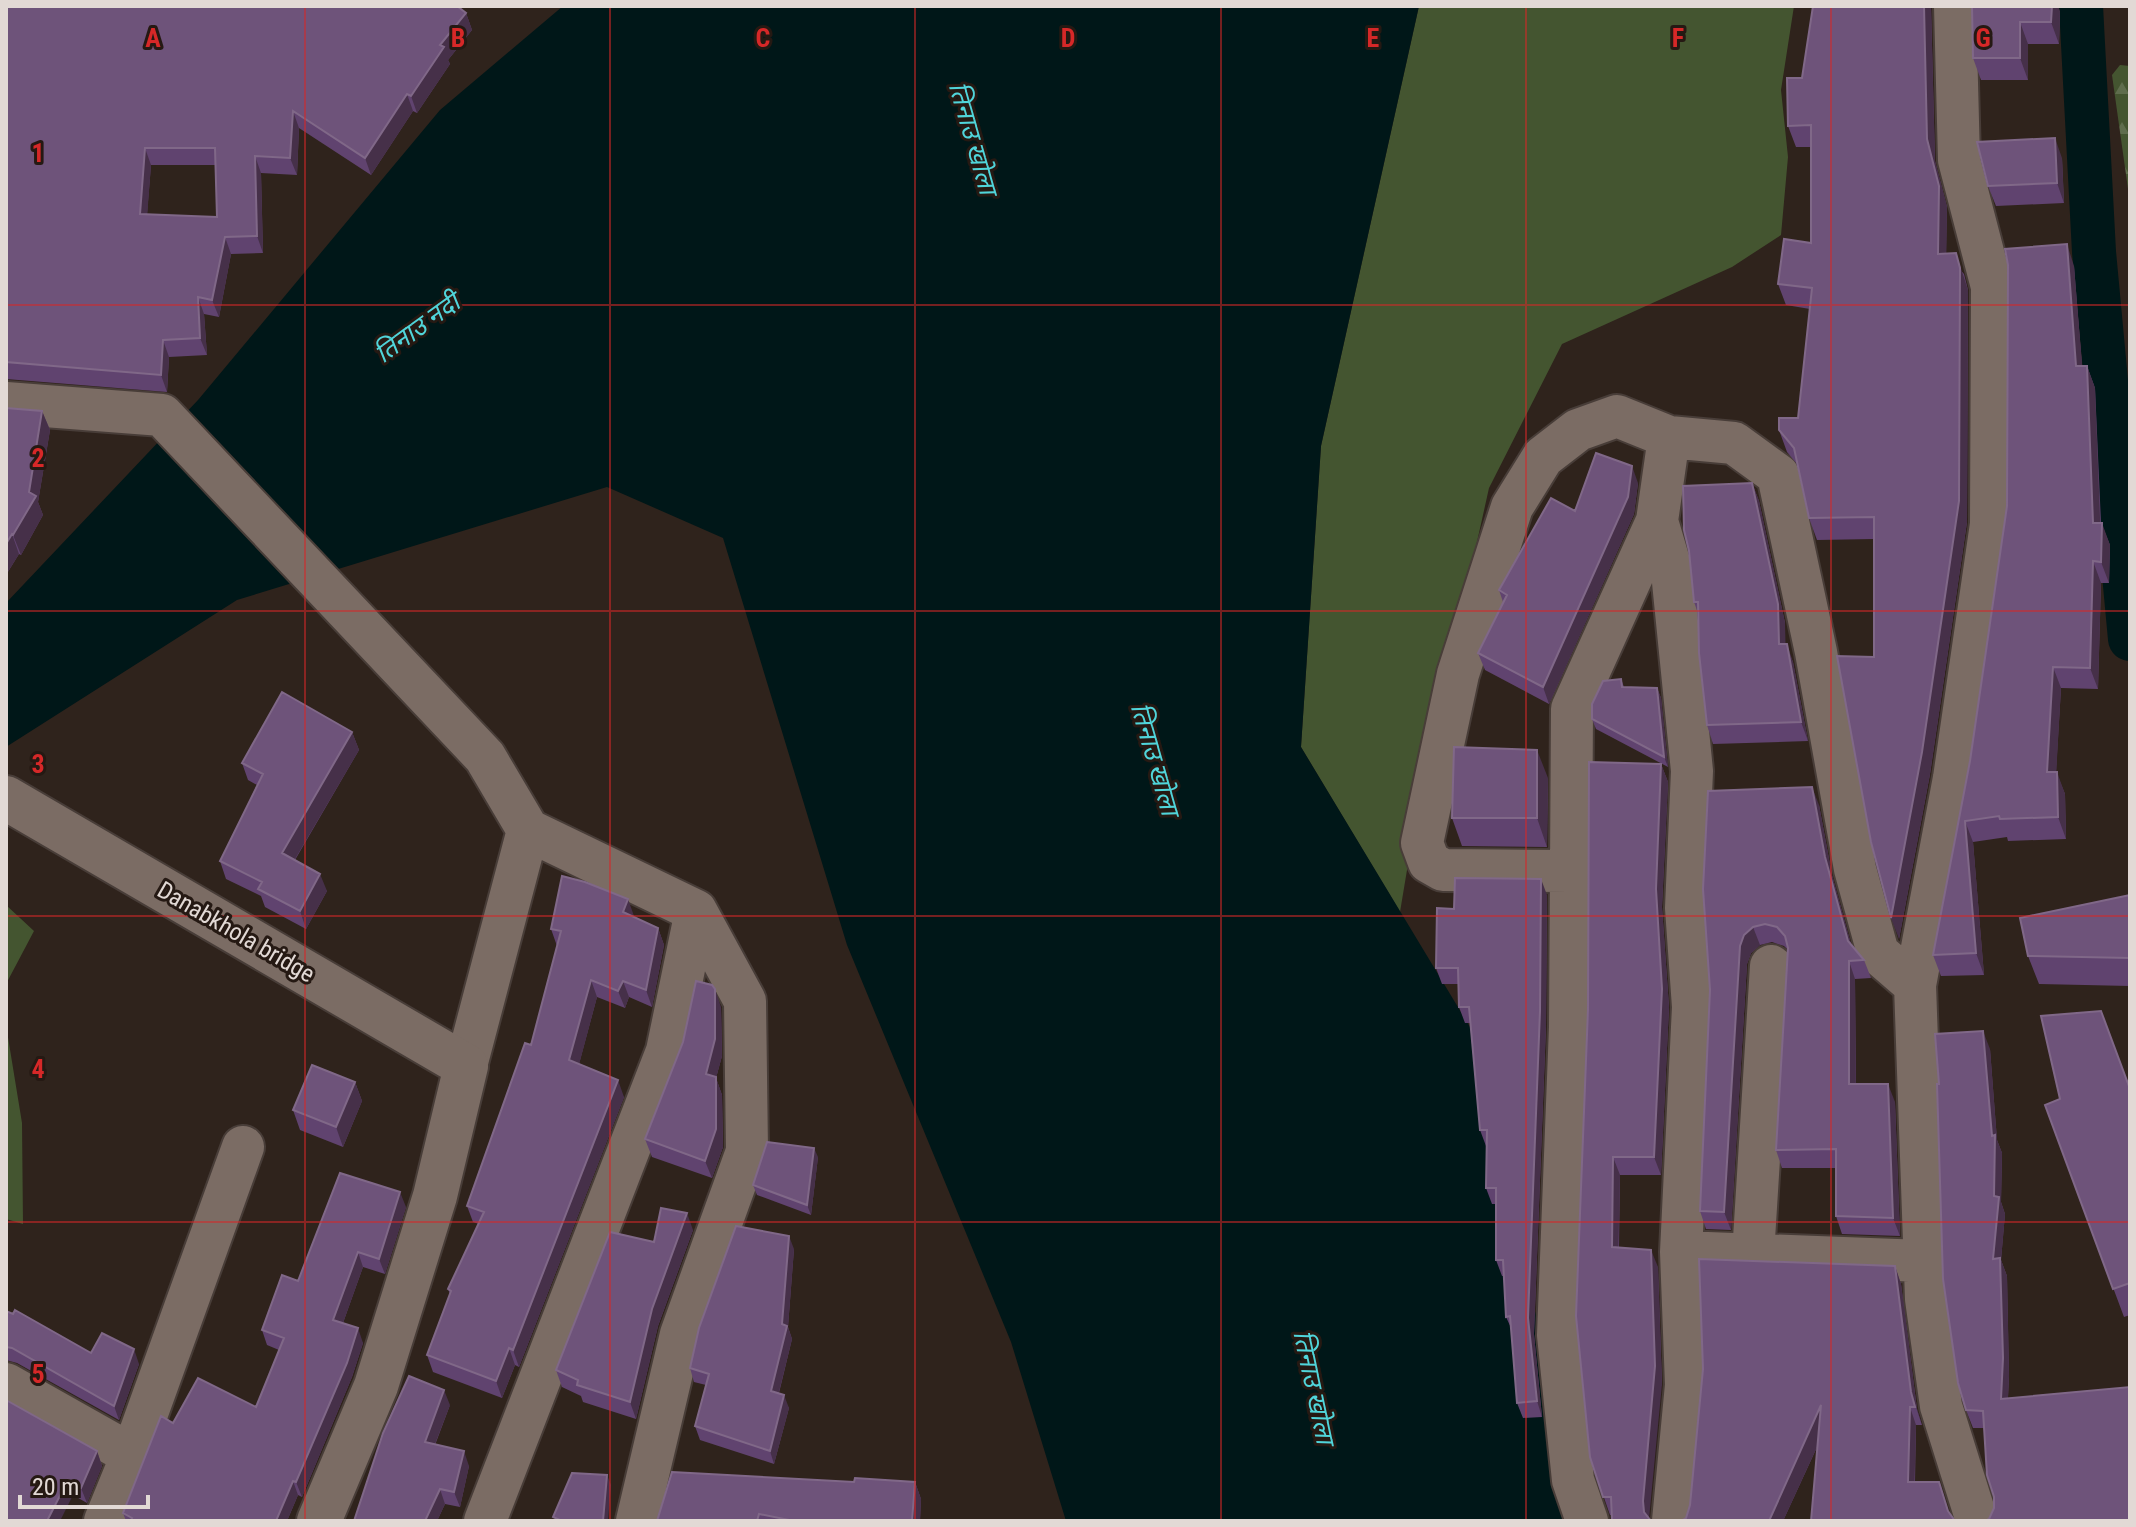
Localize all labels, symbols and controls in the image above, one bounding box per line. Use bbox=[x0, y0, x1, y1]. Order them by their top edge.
text: A bbox=[145, 23, 161, 53]
text: B bbox=[451, 23, 465, 53]
text: C bbox=[756, 23, 771, 53]
text: D bbox=[1061, 23, 1075, 53]
text: E bbox=[1367, 23, 1380, 53]
text: F bbox=[1672, 23, 1684, 53]
text: G bbox=[1975, 23, 1991, 53]
water label: तिनाउ खोला bbox=[943, 78, 1005, 203]
text: 1 bbox=[31, 138, 45, 168]
water label: तिनाउ नदी bbox=[369, 284, 470, 369]
text: 2 bbox=[31, 443, 45, 473]
water label: तिनाउ खोला bbox=[1125, 699, 1187, 824]
text: 3 bbox=[31, 749, 45, 779]
street label: Danabkhola bridge bbox=[152, 876, 320, 988]
text: 4 bbox=[31, 1054, 45, 1084]
water label: तिनाउ खोला bbox=[1287, 1328, 1342, 1452]
text: 5 bbox=[31, 1359, 45, 1389]
scale bar bbox=[20, 1459, 148, 1509]
text: 20 m bbox=[32, 1473, 79, 1501]

